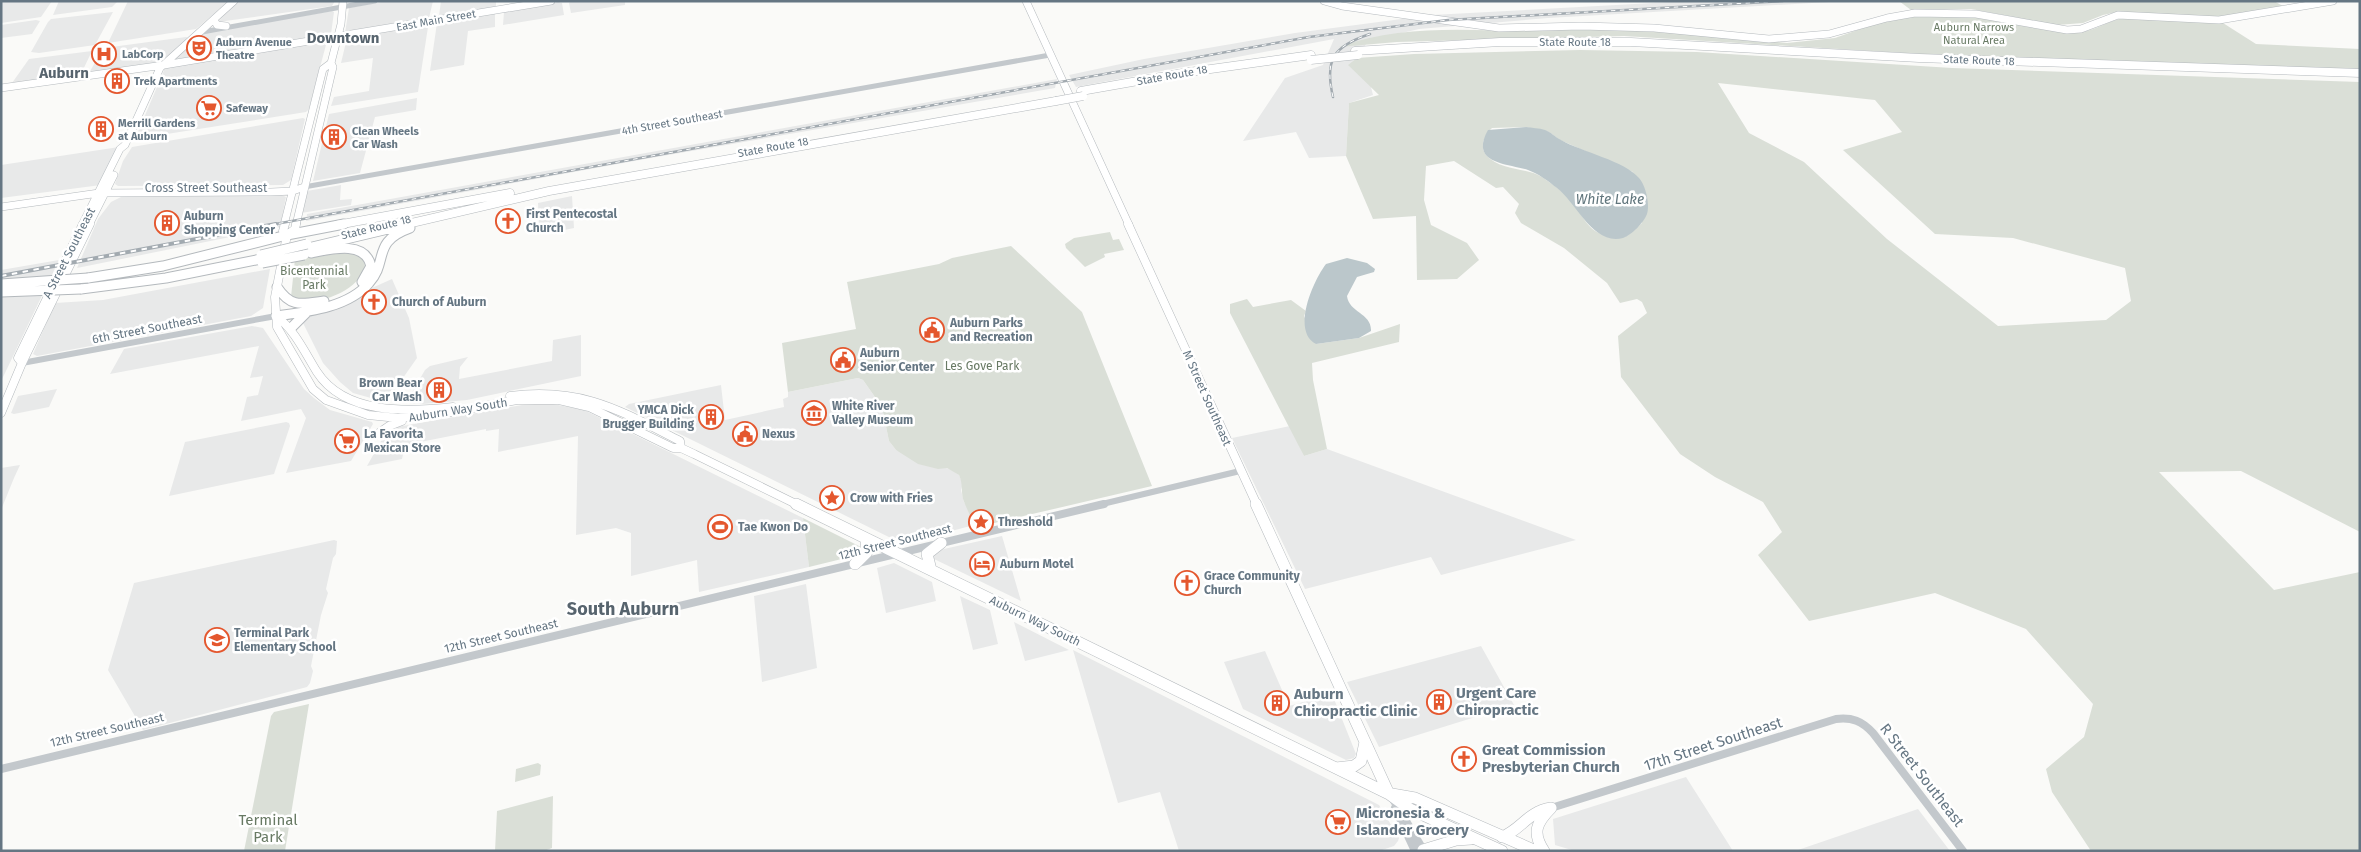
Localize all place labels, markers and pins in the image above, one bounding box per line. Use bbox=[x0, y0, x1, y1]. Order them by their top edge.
theatre icon: Auburn Avenue Theatre bbox=[186, 35, 212, 61]
place label: Auburn Avenue Theatre bbox=[215, 36, 292, 62]
hospital icon: LabCorp bbox=[91, 41, 117, 67]
place label: LabCorp bbox=[122, 48, 164, 61]
building icon: Trek Apartments bbox=[104, 68, 130, 94]
place label: Trek Apartments bbox=[134, 75, 218, 88]
supermarket icon: Safeway bbox=[196, 95, 222, 121]
place label: Safeway bbox=[226, 102, 268, 115]
building icon: Merrill Gardens at Auburn bbox=[88, 116, 114, 142]
place label: Merrill Gardens at Auburn bbox=[118, 117, 196, 143]
building icon: Clean Wheels Car Wash bbox=[321, 124, 347, 150]
place label: Clean Wheels Car Wash bbox=[352, 125, 419, 151]
place label: First Pentecostal Church bbox=[526, 207, 618, 235]
church icon: First Pentecostal Church bbox=[495, 208, 521, 234]
place label: Auburn Shopping Center bbox=[183, 209, 275, 237]
building icon: Auburn Shopping Center bbox=[154, 210, 180, 236]
church icon: Church of Auburn bbox=[361, 289, 387, 315]
place label: Church of Auburn bbox=[392, 295, 486, 309]
place label: Auburn Parks and Recreation bbox=[949, 316, 1033, 344]
public building icon: Auburn Parks and Recreation bbox=[919, 317, 945, 343]
place label: Auburn Senior Center bbox=[859, 346, 935, 374]
public building icon: Auburn Senior Center bbox=[830, 347, 856, 373]
place label: Brown Bear Car Wash bbox=[359, 376, 422, 404]
building icon: Brown Bear Car Wash bbox=[426, 377, 452, 403]
place label: White River Valley Museum bbox=[831, 399, 913, 427]
museum icon: White River Valley Museum bbox=[801, 400, 827, 426]
place label: YMCA Dick Brugger Building bbox=[602, 403, 694, 431]
building icon: YMCA Dick Brugger Building bbox=[698, 404, 724, 430]
public building icon: Nexus bbox=[732, 421, 758, 447]
place label: La Favorita Mexican Store bbox=[364, 427, 441, 455]
place label: Nexus bbox=[762, 427, 795, 441]
supermarket icon: La Favorita Mexican Store bbox=[334, 428, 360, 454]
place icon: Crow with Fries bbox=[819, 485, 845, 511]
place label: Crow with Fries bbox=[850, 491, 933, 505]
place icon: Threshold bbox=[968, 509, 994, 535]
sports icon: Tae Kwon Do bbox=[707, 514, 733, 540]
place label: Threshold bbox=[998, 515, 1053, 529]
place label: Tae Kwon Do bbox=[738, 520, 808, 534]
hotel icon: Auburn Motel bbox=[969, 551, 995, 577]
place label: Auburn Motel bbox=[999, 557, 1074, 571]
place label: Grace Community Church bbox=[1204, 569, 1300, 597]
church icon: Grace Community Church bbox=[1174, 570, 1200, 596]
place label: Terminal Park Elementary School bbox=[234, 626, 337, 654]
school or university icon: Terminal Park Elementary School bbox=[204, 627, 230, 653]
place label: Urgent Care Chiropractic bbox=[1456, 684, 1540, 719]
place label: Auburn Chiropractic Clinic bbox=[1293, 685, 1418, 720]
building icon: Urgent Care Chiropractic bbox=[1426, 689, 1452, 715]
building icon: Auburn Chiropractic Clinic bbox=[1264, 690, 1290, 716]
place label: Great Commission Presbyterian Church bbox=[1482, 741, 1620, 776]
church icon: Great Commission Presbyterian Church bbox=[1451, 746, 1477, 772]
place label: Micronesia & Islander Grocery bbox=[1356, 804, 1469, 839]
supermarket icon: Micronesia & Islander Grocery bbox=[1325, 809, 1351, 835]

